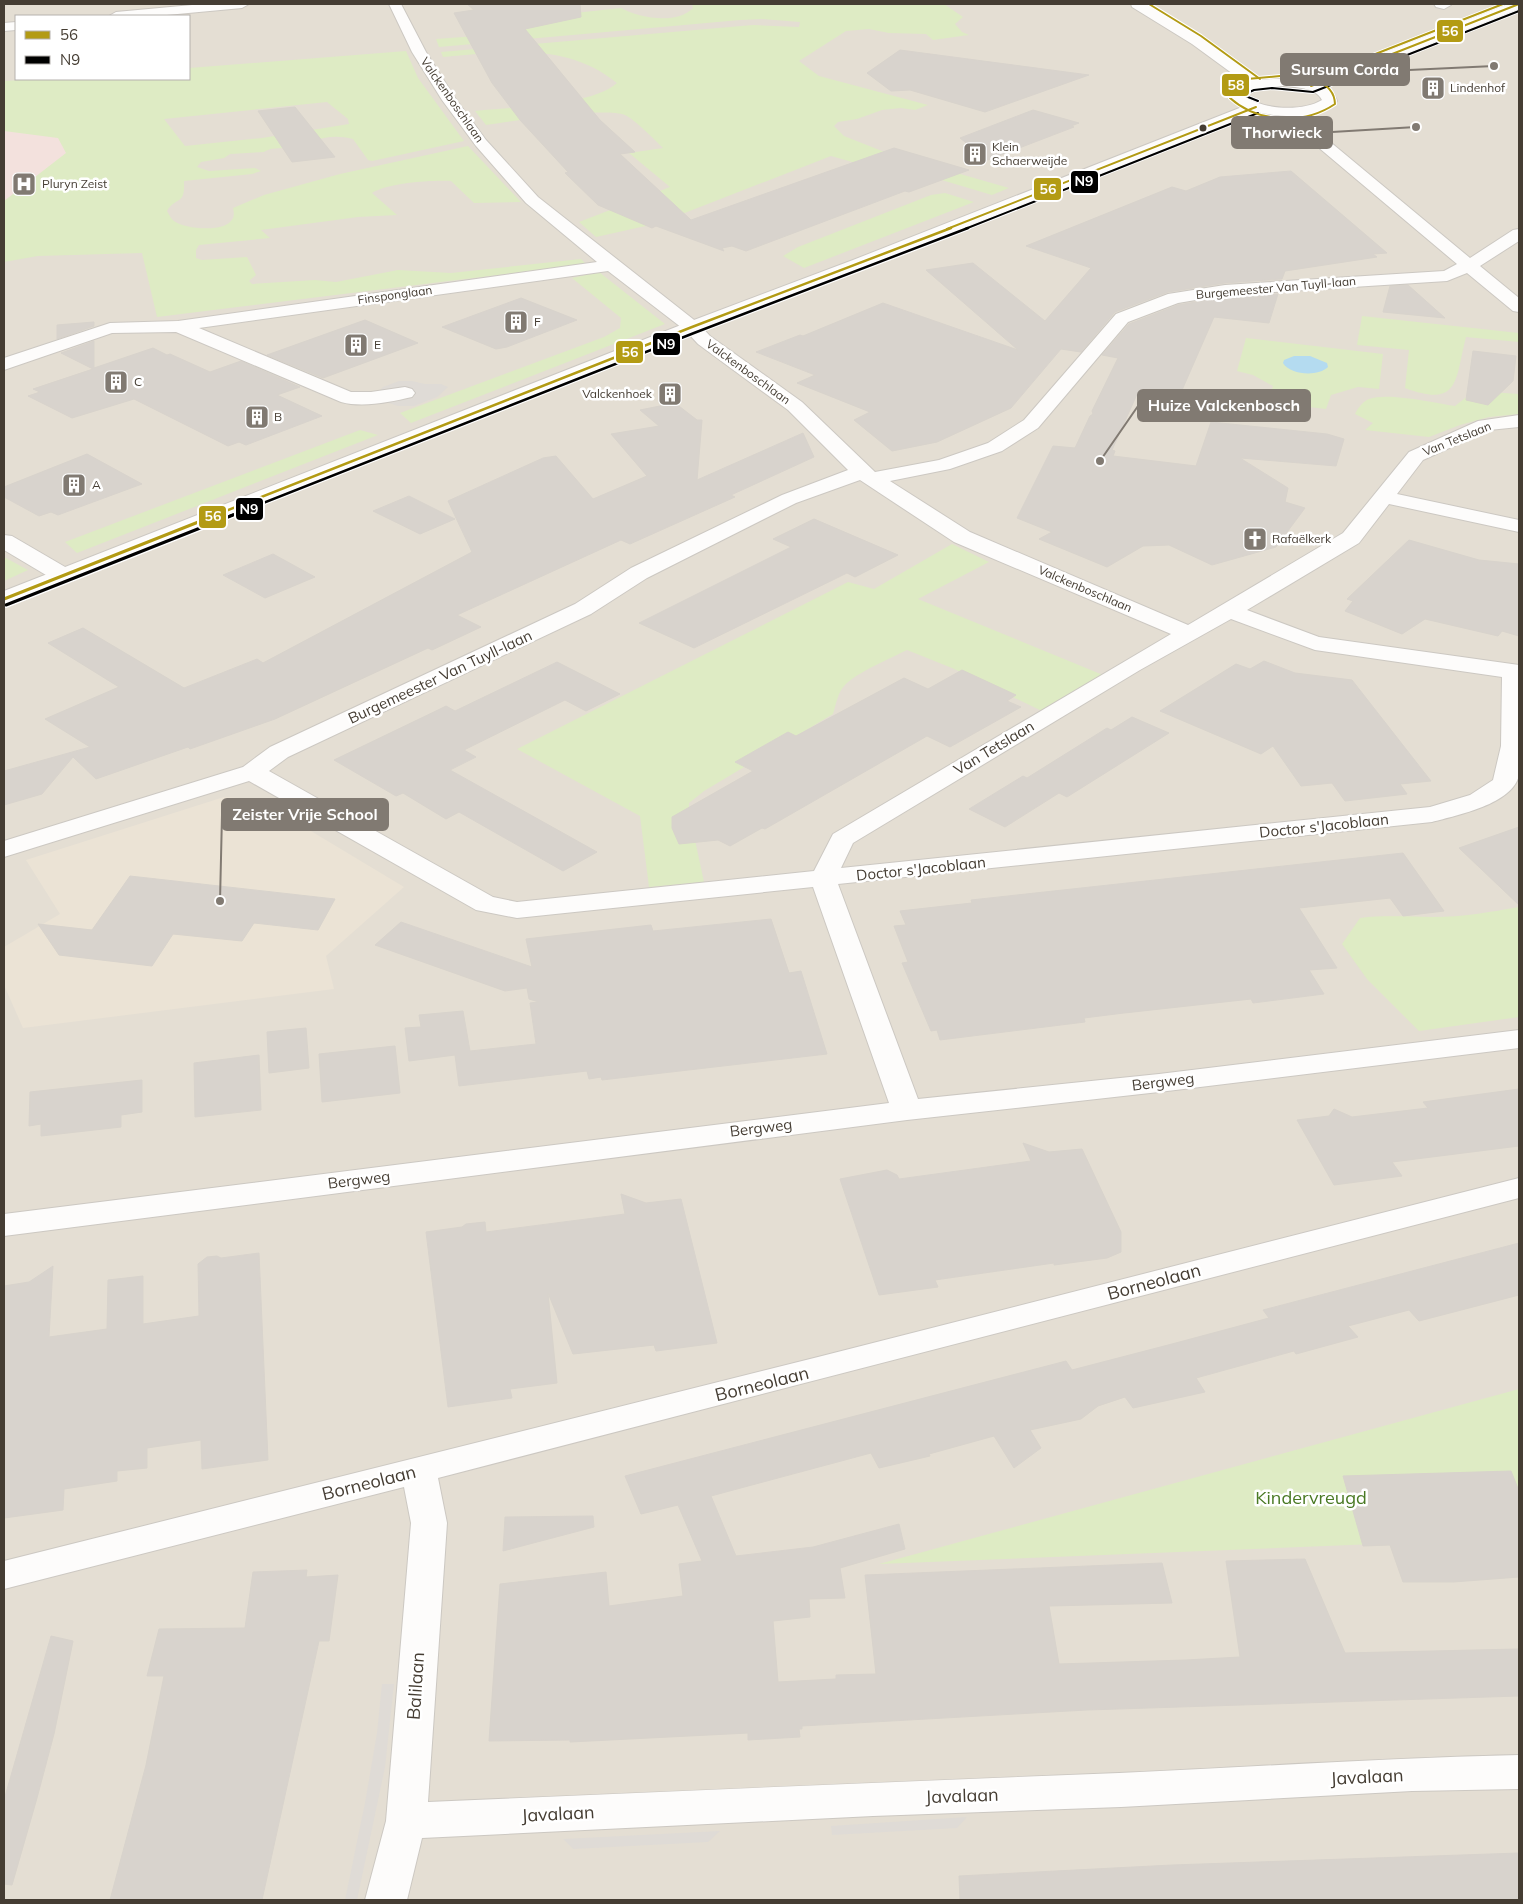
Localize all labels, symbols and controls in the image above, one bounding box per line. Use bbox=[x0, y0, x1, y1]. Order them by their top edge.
legend bbox=[15, 15, 190, 80]
line badge: 56 bbox=[1436, 19, 1464, 43]
text: 56 bbox=[1442, 22, 1458, 40]
text: 56 bbox=[60, 25, 78, 44]
text: N9 bbox=[60, 50, 80, 69]
street label: Valckenboschlaan bbox=[417, 54, 487, 145]
callout: Sursum Corda bbox=[1281, 54, 1409, 85]
text: Sursum Corda bbox=[1291, 59, 1399, 79]
line badge: 58 bbox=[1221, 73, 1250, 97]
building icon: Lindenhof bbox=[1420, 75, 1446, 101]
text: 58 bbox=[1228, 76, 1244, 94]
place label: Lindenhof bbox=[1450, 80, 1506, 95]
callout: Thorwieck bbox=[1232, 117, 1332, 148]
text: Thorwieck bbox=[1242, 122, 1323, 142]
unlabelled marker bbox=[1198, 123, 1208, 133]
place label: Klein Schaerweijde bbox=[992, 139, 1067, 168]
building icon: Klein Schaerweijde bbox=[962, 141, 988, 167]
line badge: N9 bbox=[1070, 170, 1099, 194]
hospital icon: Pluryn Zeist bbox=[11, 171, 37, 197]
text: N9 bbox=[1075, 172, 1093, 190]
place label: Pluryn Zeist bbox=[42, 176, 107, 191]
line badge: 56 bbox=[1033, 177, 1062, 201]
text: 56 bbox=[1040, 180, 1056, 198]
street label: Burgemeester Van Tuyll-laan bbox=[1195, 273, 1357, 302]
street label: Finsponglaan bbox=[357, 282, 433, 307]
building icon: F bbox=[503, 309, 529, 335]
place label: F bbox=[534, 314, 541, 329]
building icon: E bbox=[343, 332, 369, 358]
line badge: N9 bbox=[652, 332, 681, 356]
text: N9 bbox=[657, 335, 675, 353]
street label: Valckenboschlaan bbox=[703, 336, 793, 407]
place label: E bbox=[374, 337, 381, 352]
line badge: 56 bbox=[615, 340, 644, 364]
text: 56 bbox=[622, 343, 638, 361]
building icon: C bbox=[103, 369, 129, 395]
place label: C bbox=[134, 374, 142, 389]
building icon: Valckenhoek bbox=[657, 381, 683, 407]
place label: Valckenhoek bbox=[582, 386, 653, 401]
callout: Huize Valckenbosch bbox=[1138, 390, 1310, 421]
text: Huize Valckenbosch bbox=[1148, 395, 1300, 415]
building icon: B bbox=[244, 404, 270, 430]
place label: B bbox=[274, 409, 282, 424]
street label: Van Tetslaan bbox=[1420, 418, 1493, 459]
building icon: A bbox=[61, 472, 87, 498]
place label: A bbox=[92, 477, 101, 492]
line badge: N9 bbox=[235, 497, 264, 521]
text: N9 bbox=[240, 500, 258, 518]
line badge: 56 bbox=[198, 505, 227, 529]
text: 56 bbox=[205, 507, 221, 525]
church icon: Rafaëlkerk bbox=[1242, 526, 1268, 552]
place label: Rafaëlkerk bbox=[1272, 531, 1332, 546]
street label: Valckenboschlaan bbox=[1036, 562, 1134, 615]
street label: Burgemeester Van Tuyll-laan bbox=[345, 626, 535, 728]
street label: Van Tetslaan bbox=[950, 716, 1037, 779]
callout: Zeister Vrije School bbox=[222, 799, 388, 830]
text: Zeister Vrije School bbox=[232, 804, 378, 824]
street label: Doctor s'Jacoblaan bbox=[1258, 809, 1390, 842]
street label: Doctor s'Jacoblaan bbox=[855, 852, 987, 885]
street label: Bergweg bbox=[1131, 1068, 1195, 1095]
street label: Bergweg bbox=[729, 1114, 793, 1141]
street label: Bergweg bbox=[327, 1166, 391, 1193]
street label: Borneolaan bbox=[1104, 1258, 1203, 1305]
street label: Borneolaan bbox=[712, 1361, 811, 1406]
street label: Borneolaan bbox=[319, 1460, 418, 1505]
park label: Kindervreugd bbox=[1255, 1486, 1367, 1509]
street label: Balilaan bbox=[402, 1651, 429, 1721]
street label: Javalaan bbox=[1330, 1763, 1404, 1790]
street label: Javalaan bbox=[925, 1783, 999, 1808]
street label: Javalaan bbox=[521, 1800, 595, 1827]

